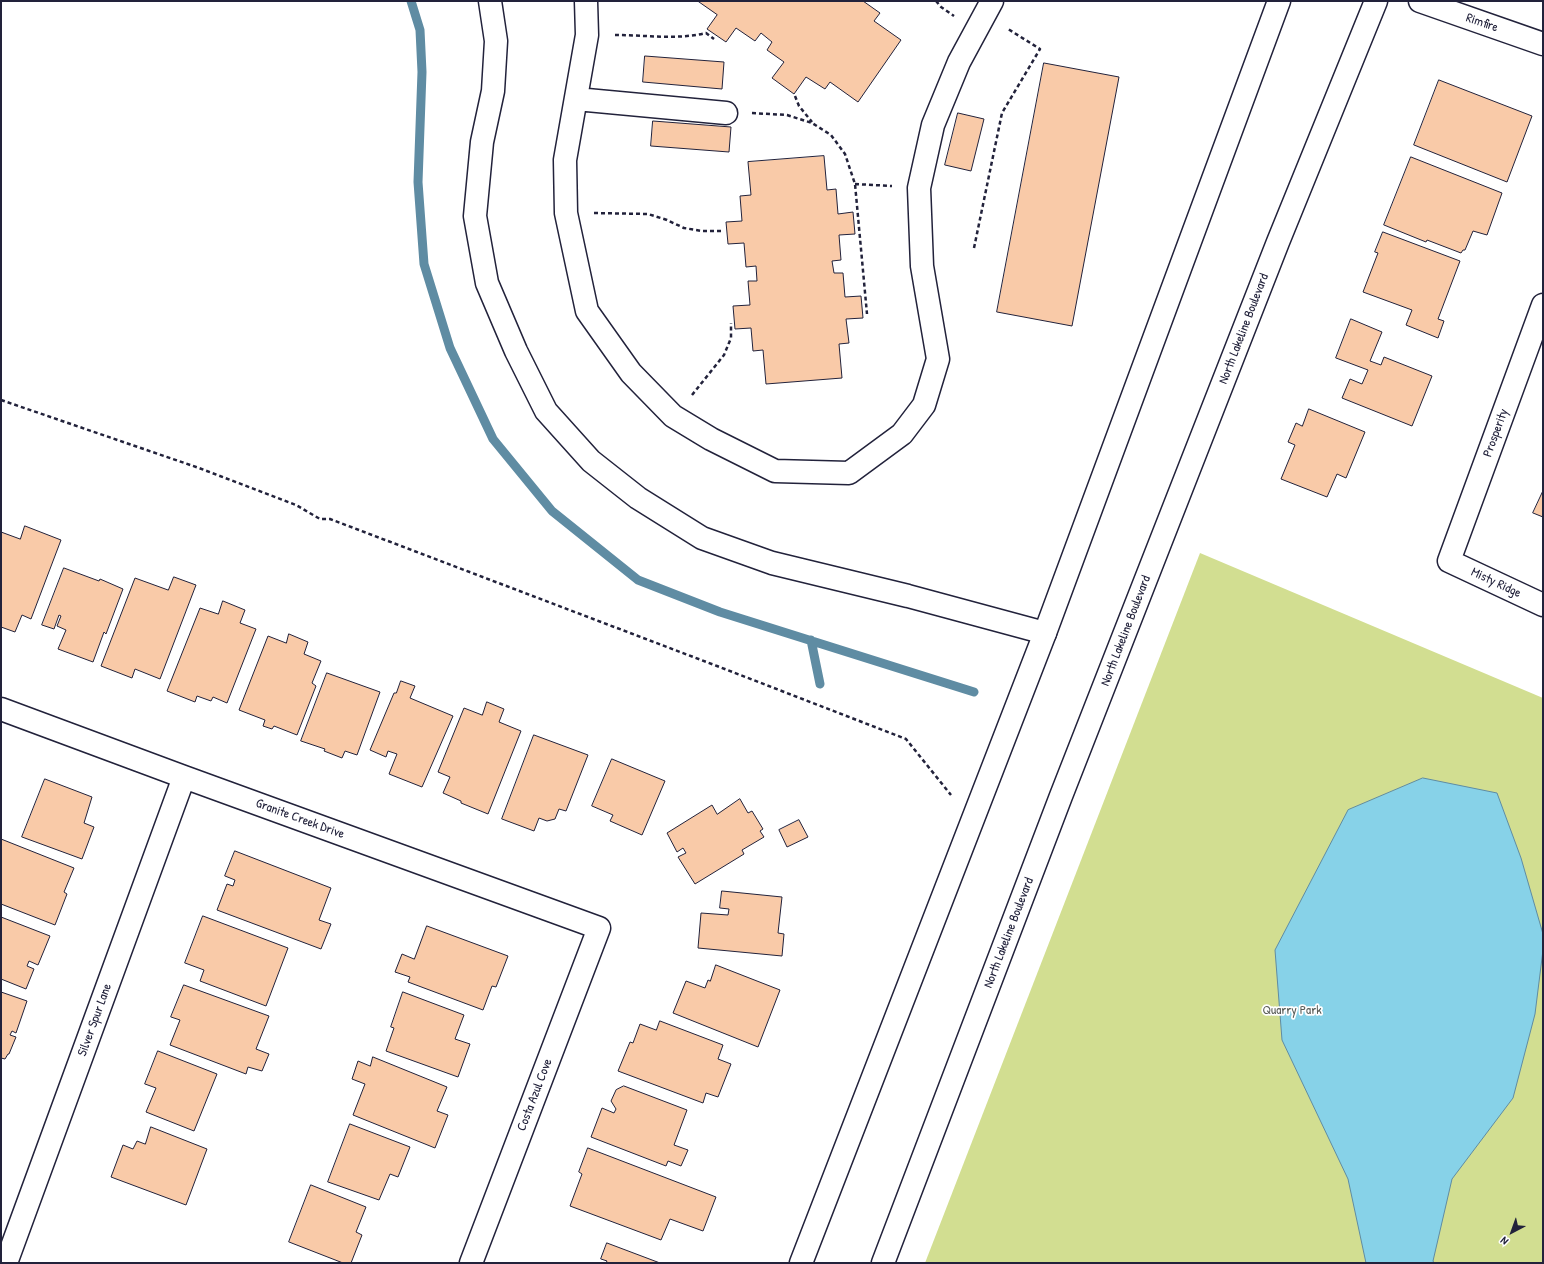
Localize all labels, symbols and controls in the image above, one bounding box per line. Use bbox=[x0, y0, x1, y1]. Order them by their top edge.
street label: Rimfire bbox=[1464, 10, 1500, 36]
street label: North Lakeline Boulevard bbox=[1216, 272, 1272, 386]
street label: Prosperity bbox=[1480, 407, 1512, 459]
street label: Misty Ridge bbox=[1468, 565, 1524, 601]
street label: North Lakeline Boulevard bbox=[1098, 574, 1154, 688]
street label: Granite Creek Drive bbox=[254, 796, 346, 842]
street label: North Lakeline Boulevard bbox=[981, 876, 1037, 990]
street label: Silver Spur Lane bbox=[75, 981, 115, 1059]
park label: Quarry Park bbox=[1262, 1003, 1322, 1019]
street label: Costa Azul Cove bbox=[514, 1057, 556, 1133]
north arrow bbox=[1492, 1212, 1532, 1252]
text: N bbox=[1497, 1234, 1511, 1248]

